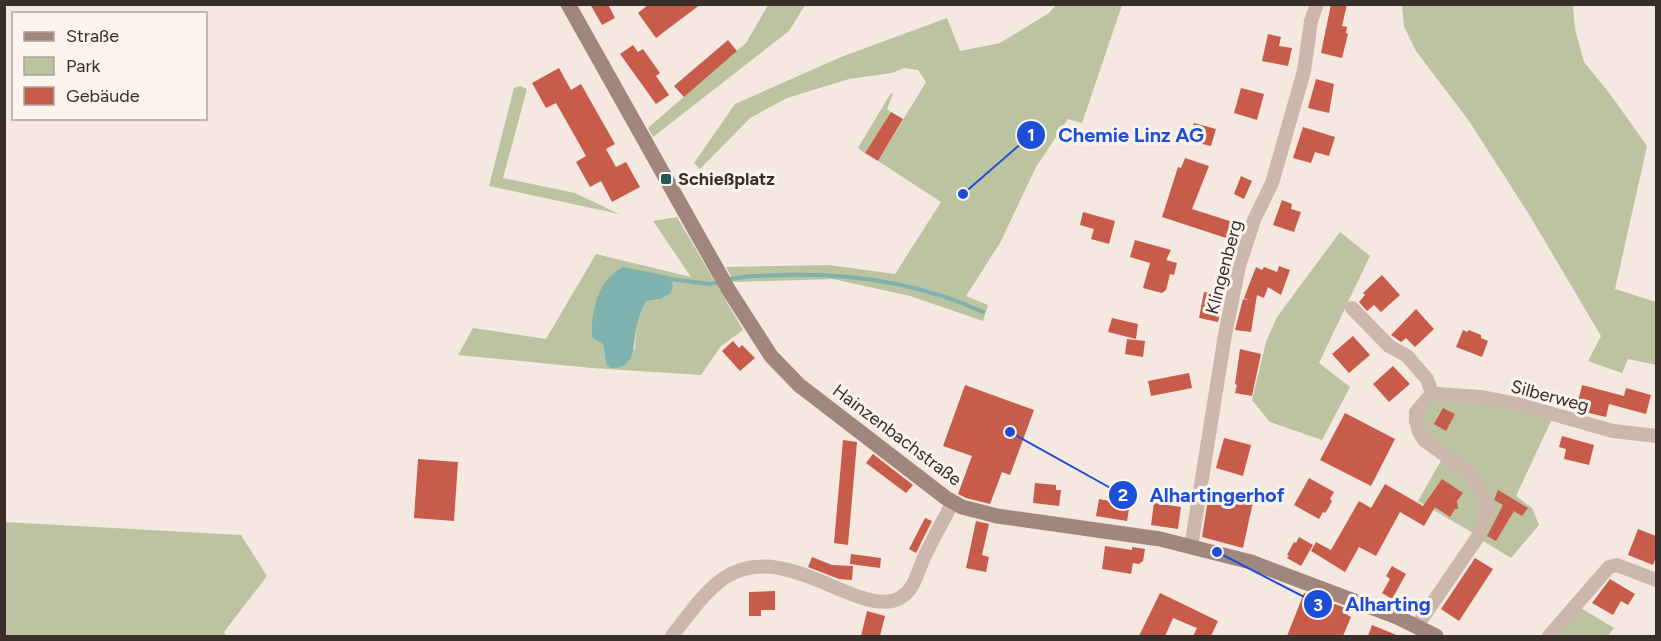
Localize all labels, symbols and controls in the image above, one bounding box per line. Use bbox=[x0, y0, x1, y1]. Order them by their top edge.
legend bbox=[12, 12, 207, 120]
text: Straße bbox=[66, 25, 119, 47]
text: Park bbox=[66, 55, 101, 77]
text: Gebäude bbox=[66, 85, 140, 107]
callout: Chemie Linz AG bbox=[1016, 116, 1216, 154]
text: Chemie Linz AG bbox=[1058, 123, 1204, 147]
text: 1 bbox=[1027, 124, 1035, 146]
place label: Schießplatz bbox=[678, 168, 775, 190]
marker: Schießplatz bbox=[659, 172, 673, 186]
street label: Klingenberg bbox=[1201, 217, 1247, 317]
street label: Silberweg bbox=[1509, 375, 1591, 417]
street label: Hainzenbachstraße bbox=[828, 379, 966, 491]
callout: Alhartingerhof bbox=[1108, 476, 1297, 514]
text: Alhartingerhof bbox=[1149, 483, 1285, 507]
text: 2 bbox=[1118, 484, 1128, 506]
callout: Alharting bbox=[1303, 585, 1443, 623]
text: Alharting bbox=[1345, 592, 1431, 616]
text: 3 bbox=[1313, 594, 1323, 616]

